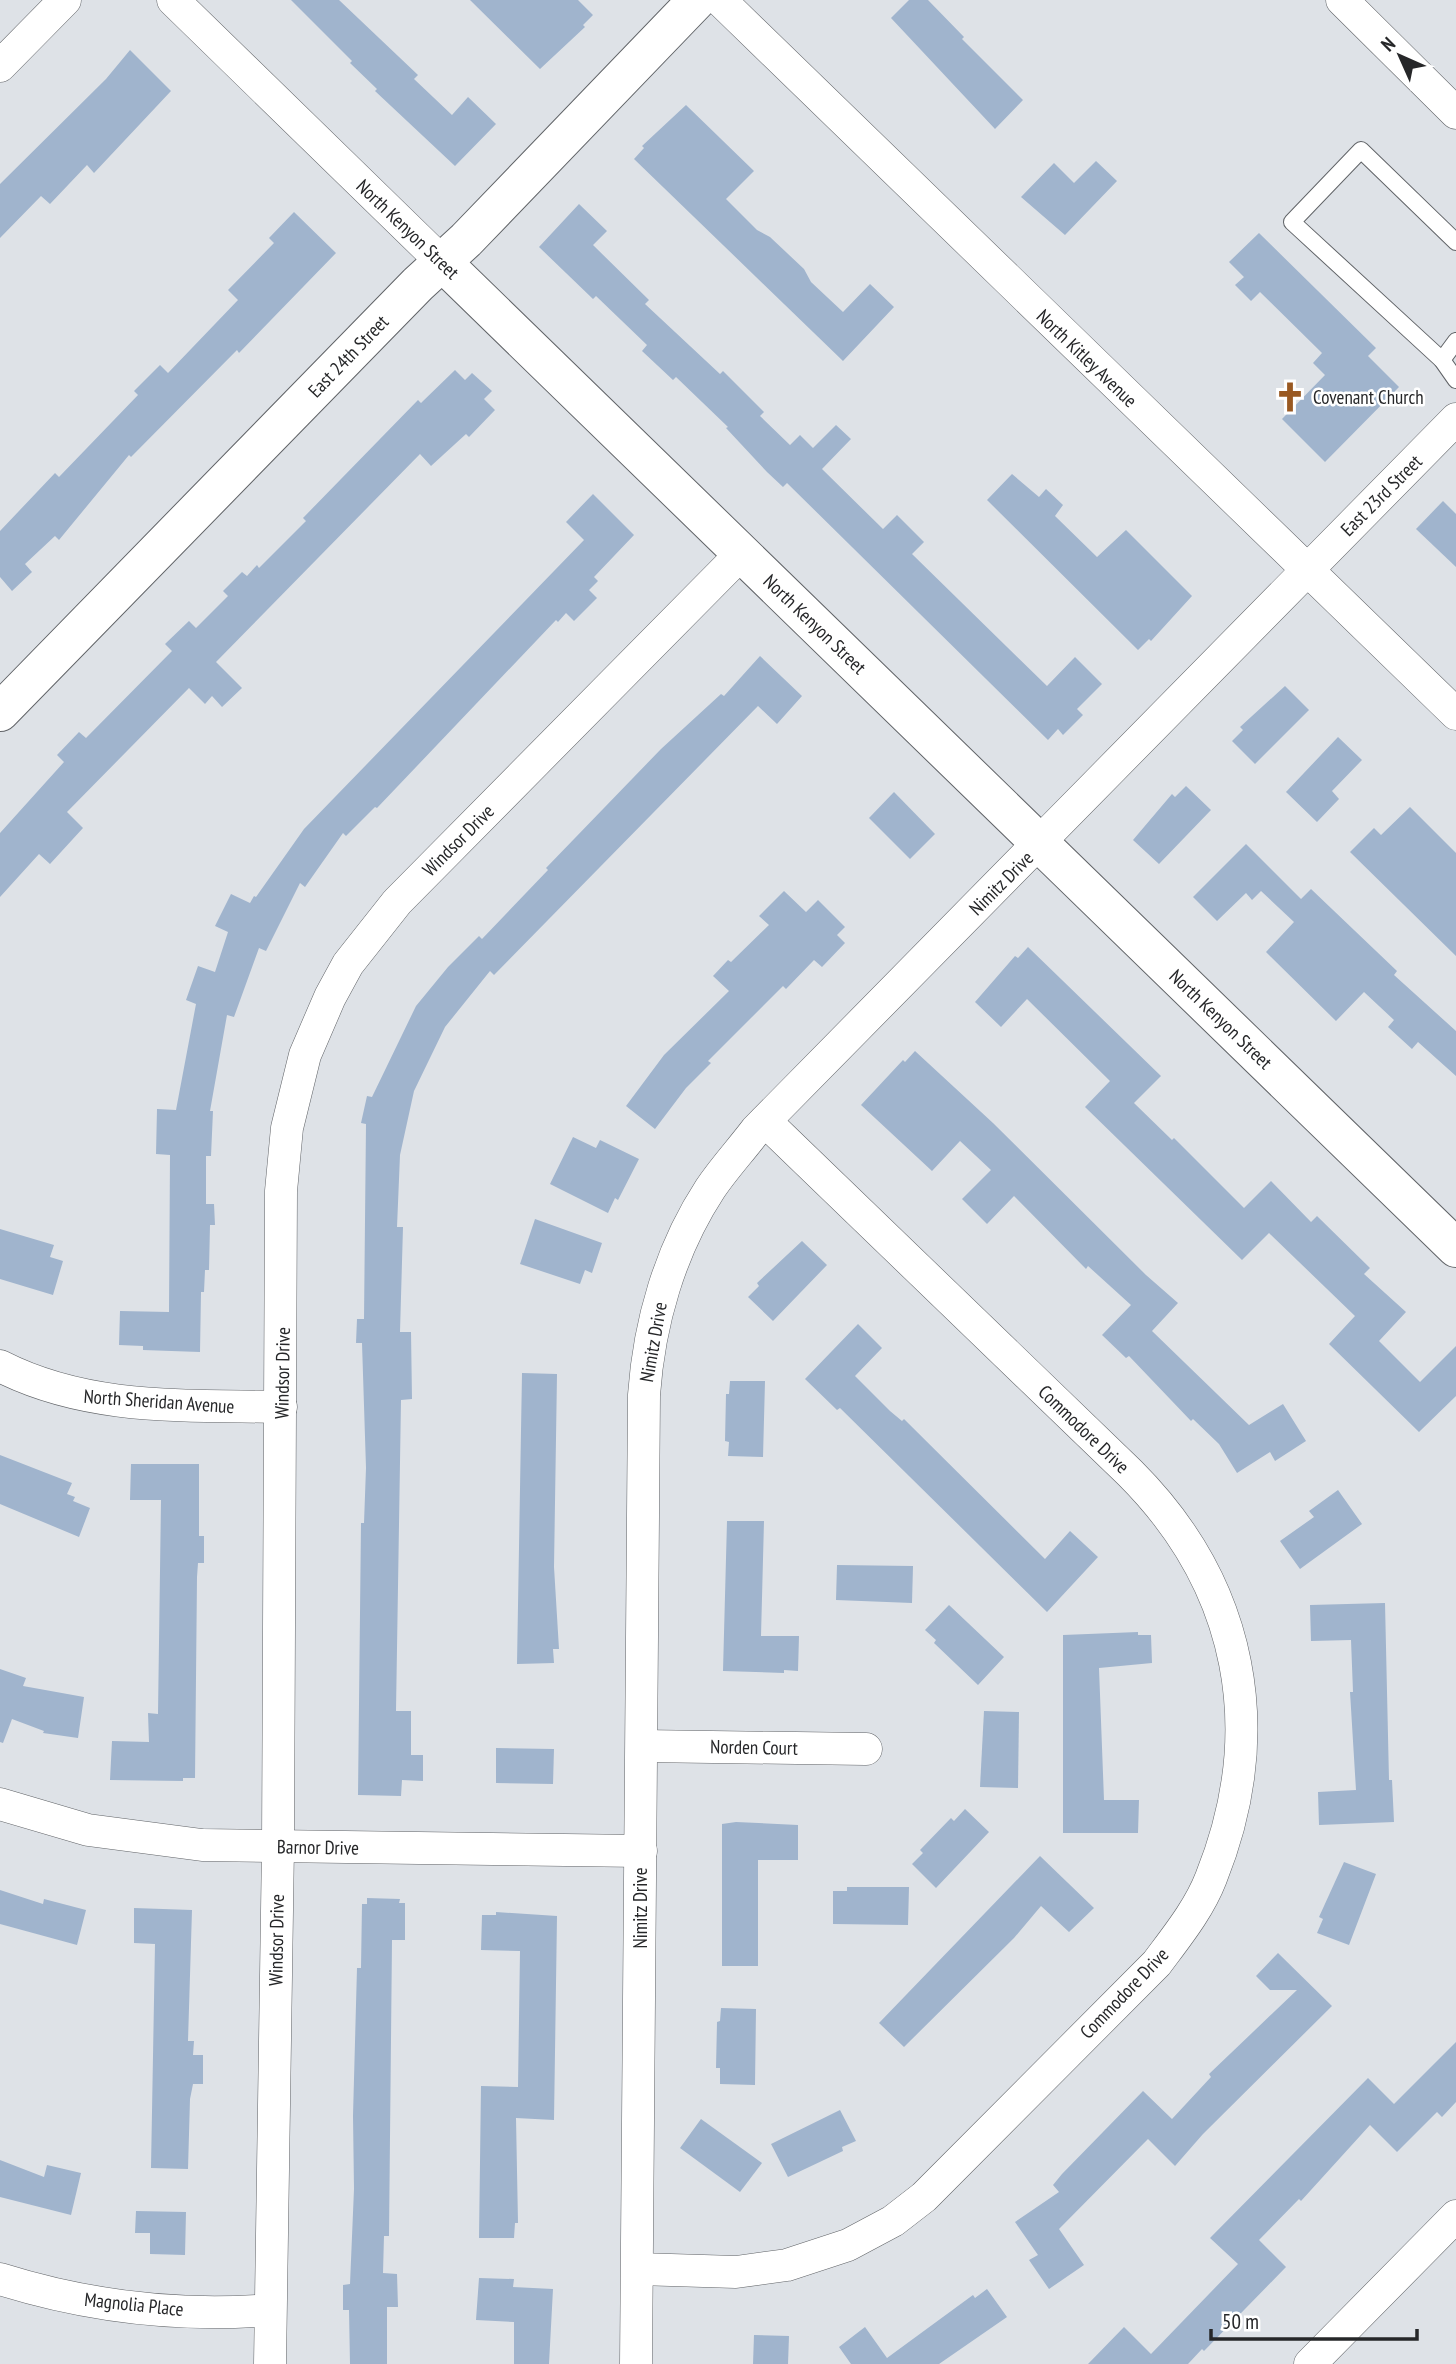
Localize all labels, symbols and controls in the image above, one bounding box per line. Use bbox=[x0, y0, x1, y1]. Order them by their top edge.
north arrow bbox=[1365, 21, 1435, 91]
text: N bbox=[1376, 32, 1400, 56]
street label: North Kenyon Street bbox=[352, 174, 465, 285]
street label: North Kitley Avenue bbox=[1032, 304, 1142, 412]
street label: East 24th Street bbox=[303, 309, 394, 402]
church icon: Covenant Church bbox=[1273, 380, 1307, 414]
place label: Covenant Church bbox=[1313, 385, 1424, 409]
street label: East 23rd Street bbox=[1335, 449, 1427, 541]
street label: North Kenyon Street bbox=[759, 569, 872, 680]
street label: Windsor Drive bbox=[417, 799, 499, 881]
street label: Nimitz Drive bbox=[964, 846, 1038, 920]
street label: North Kenyon Street bbox=[1165, 964, 1278, 1075]
street label: Nimitz Drive bbox=[634, 1300, 672, 1384]
street label: Windsor Drive bbox=[269, 1327, 295, 1419]
street label: Commodore Drive bbox=[1033, 1380, 1135, 1478]
street label: North Sheridan Avenue bbox=[83, 1384, 235, 1418]
street label: Norden Court bbox=[710, 1734, 799, 1760]
street label: Barnor Drive bbox=[277, 1834, 359, 1860]
street label: Nimitz Drive bbox=[628, 1867, 652, 1949]
street label: Windsor Drive bbox=[263, 1894, 289, 1986]
street label: Commodore Drive bbox=[1075, 1942, 1173, 2044]
street label: Magnolia Place bbox=[83, 2287, 185, 2321]
scale bar bbox=[1211, 2298, 1418, 2342]
text: 50 m bbox=[1222, 2308, 1259, 2335]

